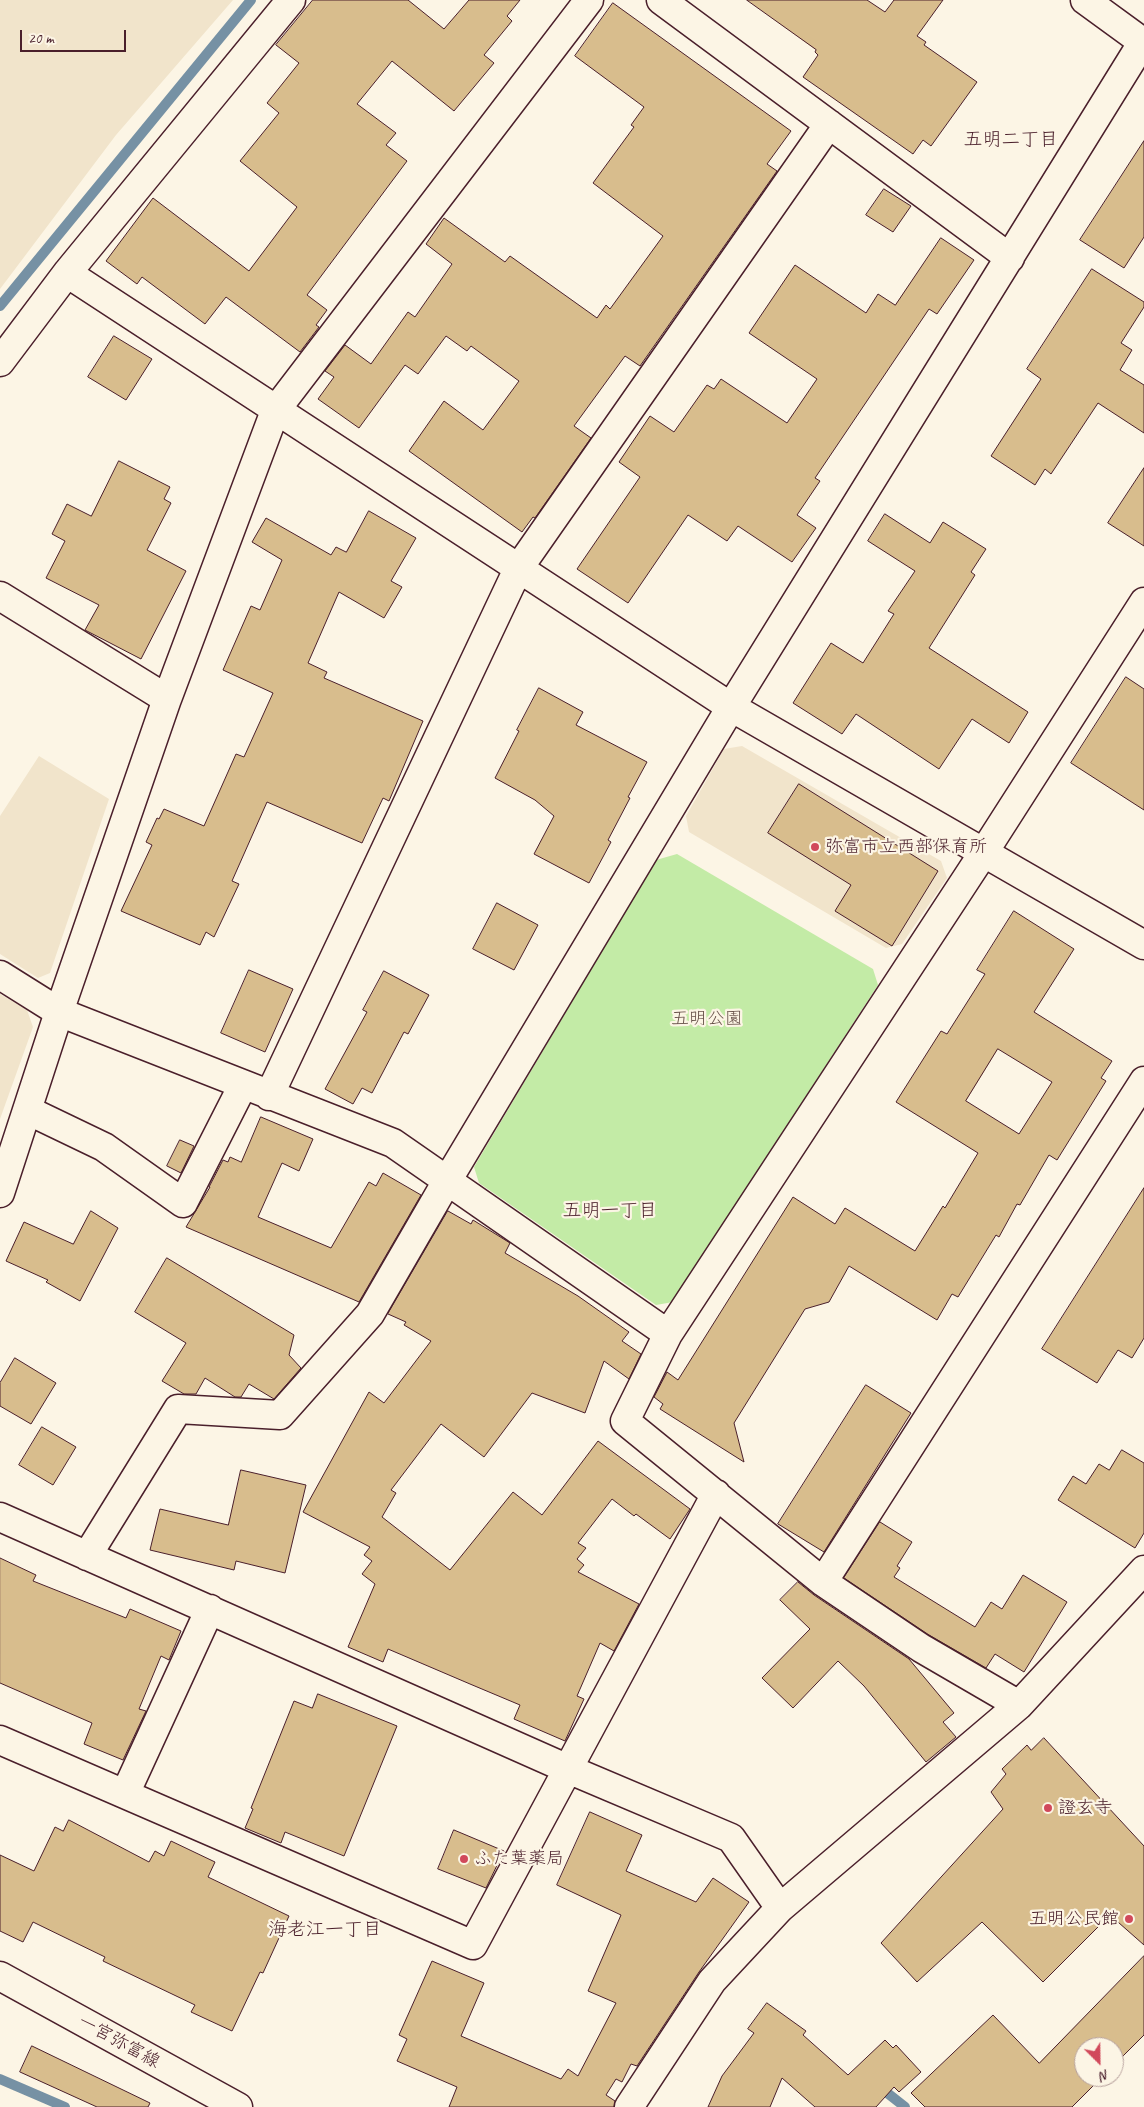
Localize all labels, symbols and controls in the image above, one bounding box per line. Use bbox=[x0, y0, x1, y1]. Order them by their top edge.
scale bar bbox=[22, 20, 129, 52]
text: 20 m bbox=[28, 29, 54, 48]
district label: 五明二丁目 bbox=[964, 129, 1058, 151]
place label: 弥富市立西部保育所 bbox=[825, 836, 987, 858]
marker: 弥富市立西部保育所 bbox=[809, 841, 821, 853]
park label: 五明公園 bbox=[671, 1008, 743, 1030]
district label: 五明一丁目 bbox=[563, 1200, 657, 1222]
place label: 證玄寺 bbox=[1058, 1797, 1112, 1819]
marker: 證玄寺 bbox=[1042, 1802, 1054, 1814]
place label: ふた葉薬局 bbox=[474, 1848, 564, 1870]
marker: ふた葉薬局 bbox=[458, 1853, 470, 1865]
place label: 五明公民館 bbox=[1029, 1908, 1119, 1930]
marker: 五明公民館 bbox=[1123, 1913, 1135, 1925]
district label: 海老江一丁目 bbox=[268, 1919, 382, 1941]
street label: 一宮弥富線 bbox=[74, 2011, 164, 2073]
north arrow bbox=[1074, 2037, 1124, 2087]
text: N bbox=[1097, 2066, 1112, 2085]

